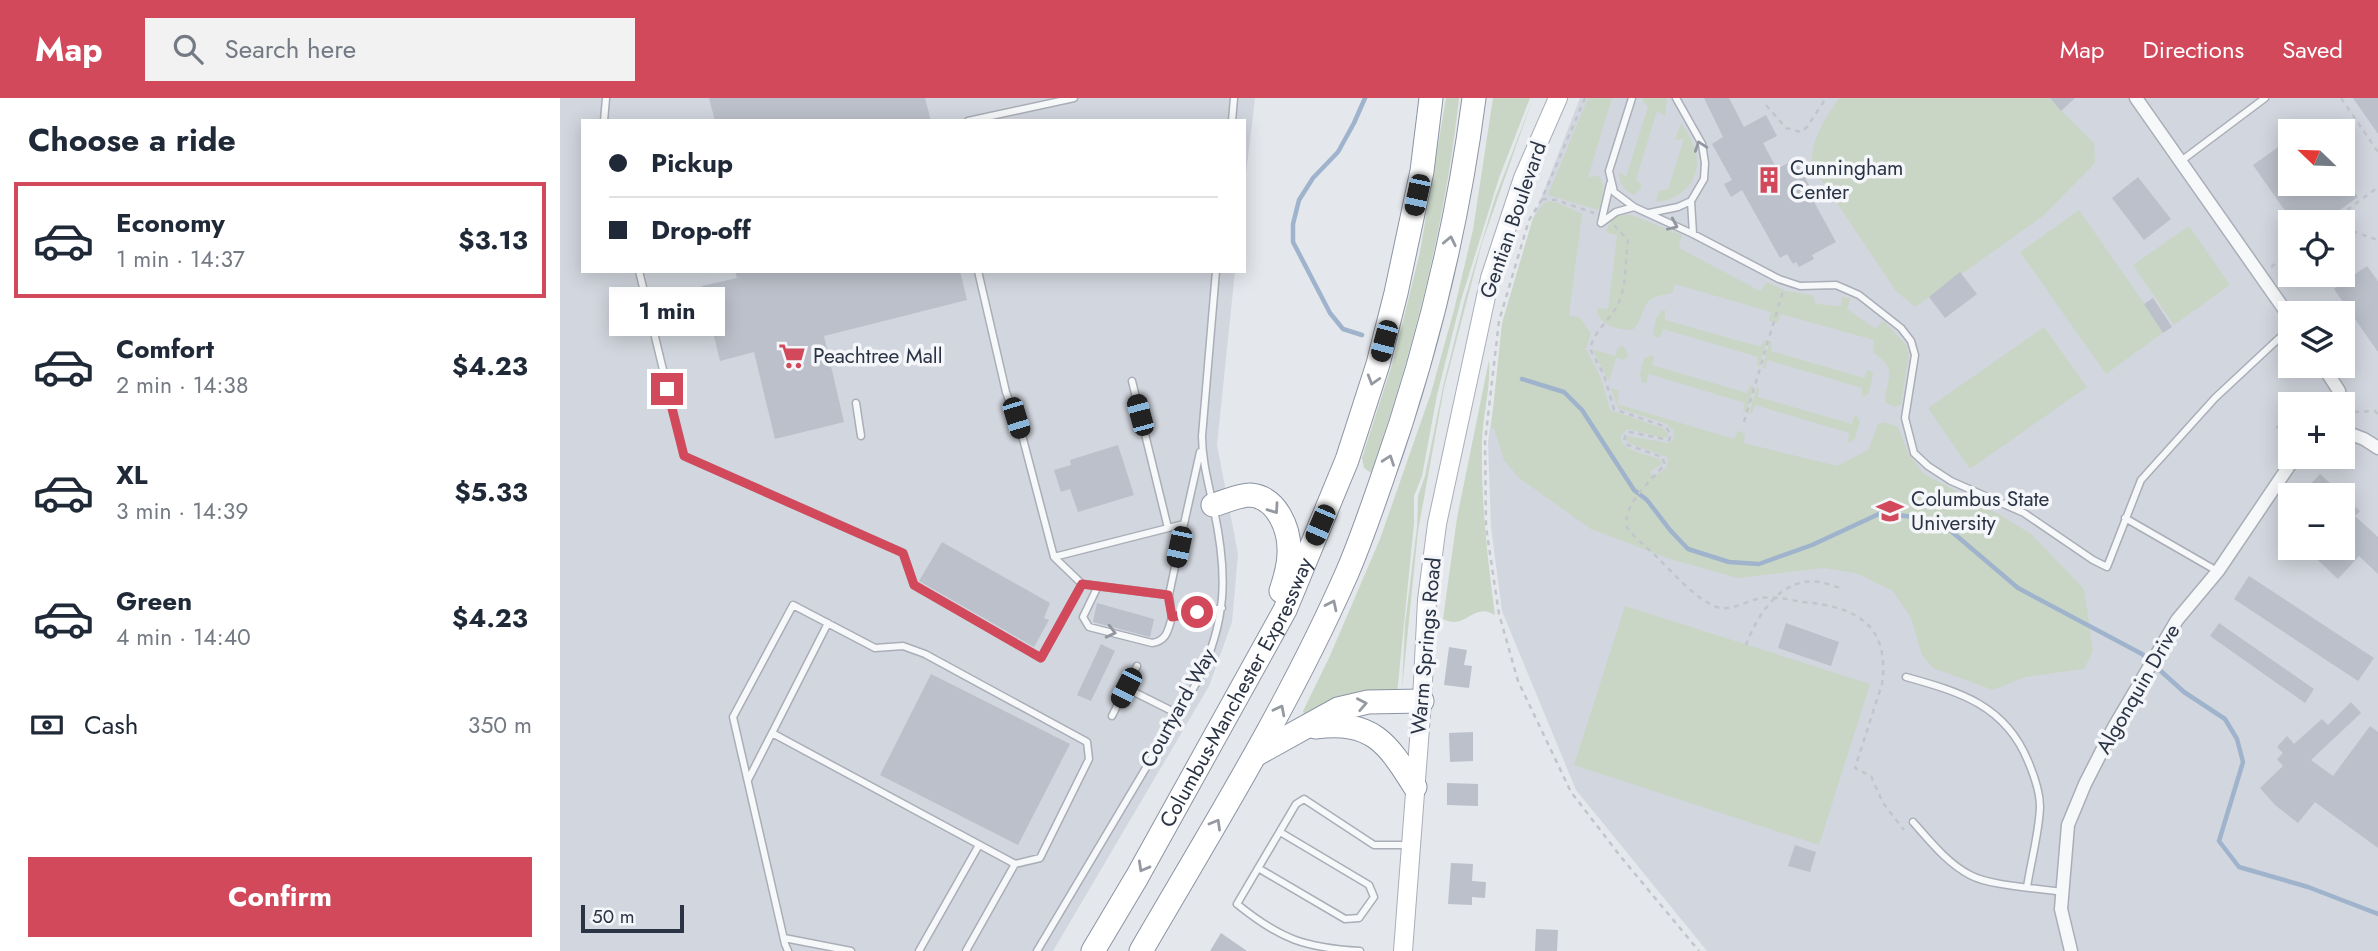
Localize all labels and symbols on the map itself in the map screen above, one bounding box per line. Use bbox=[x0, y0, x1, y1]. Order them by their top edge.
north arrow bbox=[2278, 119, 2356, 196]
street label: Gentian Boulevard bbox=[1472, 138, 1554, 302]
one-way arrow bbox=[1694, 140, 1708, 153]
place label: Cunningham Center bbox=[1790, 153, 1903, 207]
building icon: Cunningham Center bbox=[1754, 165, 1784, 195]
car bbox=[1403, 172, 1432, 218]
one-way arrow bbox=[1666, 217, 1678, 231]
one-way arrow bbox=[1442, 235, 1457, 247]
callout: 1 min bbox=[609, 288, 725, 336]
car bbox=[1369, 318, 1400, 364]
supermarket icon: Peachtree Mall bbox=[777, 341, 807, 371]
place label: Peachtree Mall bbox=[813, 341, 943, 371]
route end bbox=[651, 373, 683, 405]
one-way arrow bbox=[1366, 374, 1381, 386]
car bbox=[1125, 392, 1156, 438]
car bbox=[1000, 395, 1033, 441]
one-way arrow bbox=[1381, 454, 1395, 466]
place label: Columbus State University bbox=[1911, 484, 2050, 538]
school or university icon: Columbus State University bbox=[1875, 496, 1905, 526]
one-way arrow bbox=[1266, 502, 1278, 514]
car bbox=[1303, 502, 1338, 548]
car bbox=[1165, 524, 1194, 570]
street label: Columbus-Manchester Expressway bbox=[1152, 552, 1320, 833]
street label: Warm Springs Road bbox=[1403, 556, 1449, 736]
route start bbox=[1181, 596, 1213, 628]
one-way arrow bbox=[1324, 600, 1338, 612]
street label: Algonquin Drive bbox=[2089, 618, 2187, 760]
one-way arrow bbox=[1104, 624, 1116, 638]
street label: Courtyard Way bbox=[1133, 642, 1223, 773]
car bbox=[1108, 665, 1145, 711]
one-way arrow bbox=[1356, 697, 1368, 712]
one-way arrow bbox=[1271, 705, 1285, 717]
one-way arrow bbox=[1208, 818, 1221, 831]
one-way arrow bbox=[1138, 859, 1151, 872]
scale bar bbox=[581, 902, 684, 934]

